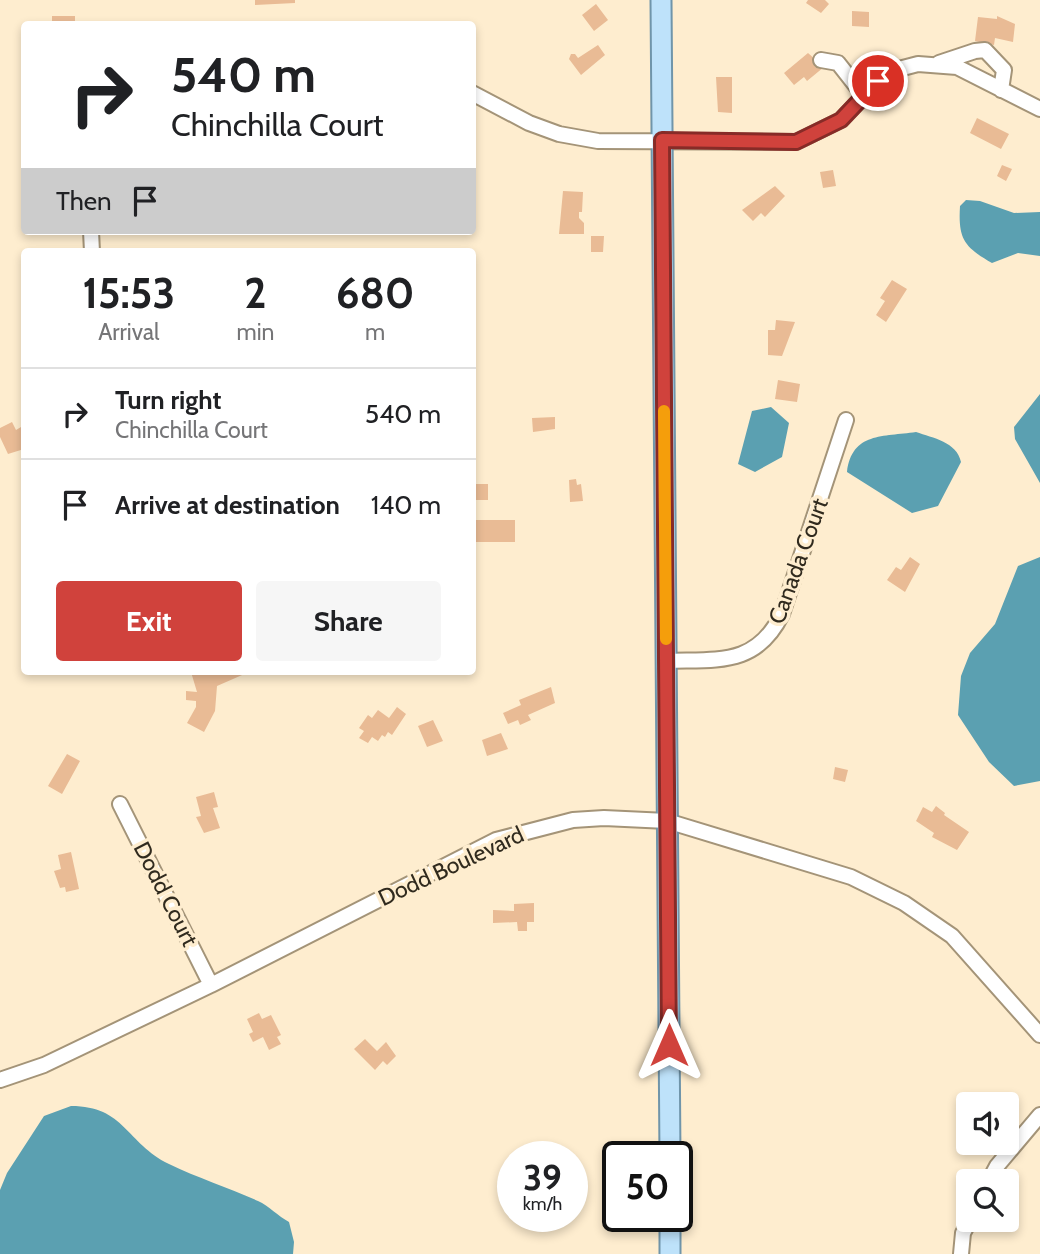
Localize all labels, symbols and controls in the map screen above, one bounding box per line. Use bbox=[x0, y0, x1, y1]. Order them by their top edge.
text: 540 m bbox=[171, 45, 316, 104]
icon: right bbox=[56, 49, 147, 140]
pin bbox=[848, 51, 908, 111]
icon: arrive bbox=[859, 62, 897, 100]
text: Chinchilla Court bbox=[171, 105, 384, 144]
icon: arrive bbox=[126, 182, 164, 220]
text: Then bbox=[56, 185, 112, 217]
text: 15:53 bbox=[82, 267, 175, 319]
text: 2 bbox=[244, 267, 267, 319]
text: 680 bbox=[336, 267, 415, 319]
text: Arrival bbox=[98, 318, 159, 346]
text: min bbox=[237, 318, 274, 346]
text: m bbox=[365, 318, 385, 346]
text: Turn right bbox=[115, 384, 221, 416]
icon: right bbox=[56, 395, 94, 433]
text: 540 m bbox=[365, 398, 441, 430]
text: Chinchilla Court bbox=[115, 416, 268, 444]
icon: arrive bbox=[56, 486, 94, 524]
text: Arrive at destination bbox=[115, 489, 340, 521]
text: 140 m bbox=[371, 489, 441, 521]
street label: Canada Court bbox=[762, 494, 834, 628]
button: Exit bbox=[56, 581, 242, 661]
button: Share bbox=[256, 581, 441, 661]
street label: Dodd Boulevard bbox=[374, 820, 528, 912]
street label: Dodd Court bbox=[128, 837, 204, 951]
position arrow bbox=[632, 1008, 706, 1082]
map controls bbox=[956, 1092, 1019, 1232]
button: sound bbox=[956, 1092, 1019, 1155]
speed limit sign: 50 bbox=[602, 1141, 693, 1232]
text: 39 bbox=[523, 1156, 562, 1199]
button: search bbox=[956, 1169, 1019, 1232]
text: km/h bbox=[523, 1193, 562, 1215]

